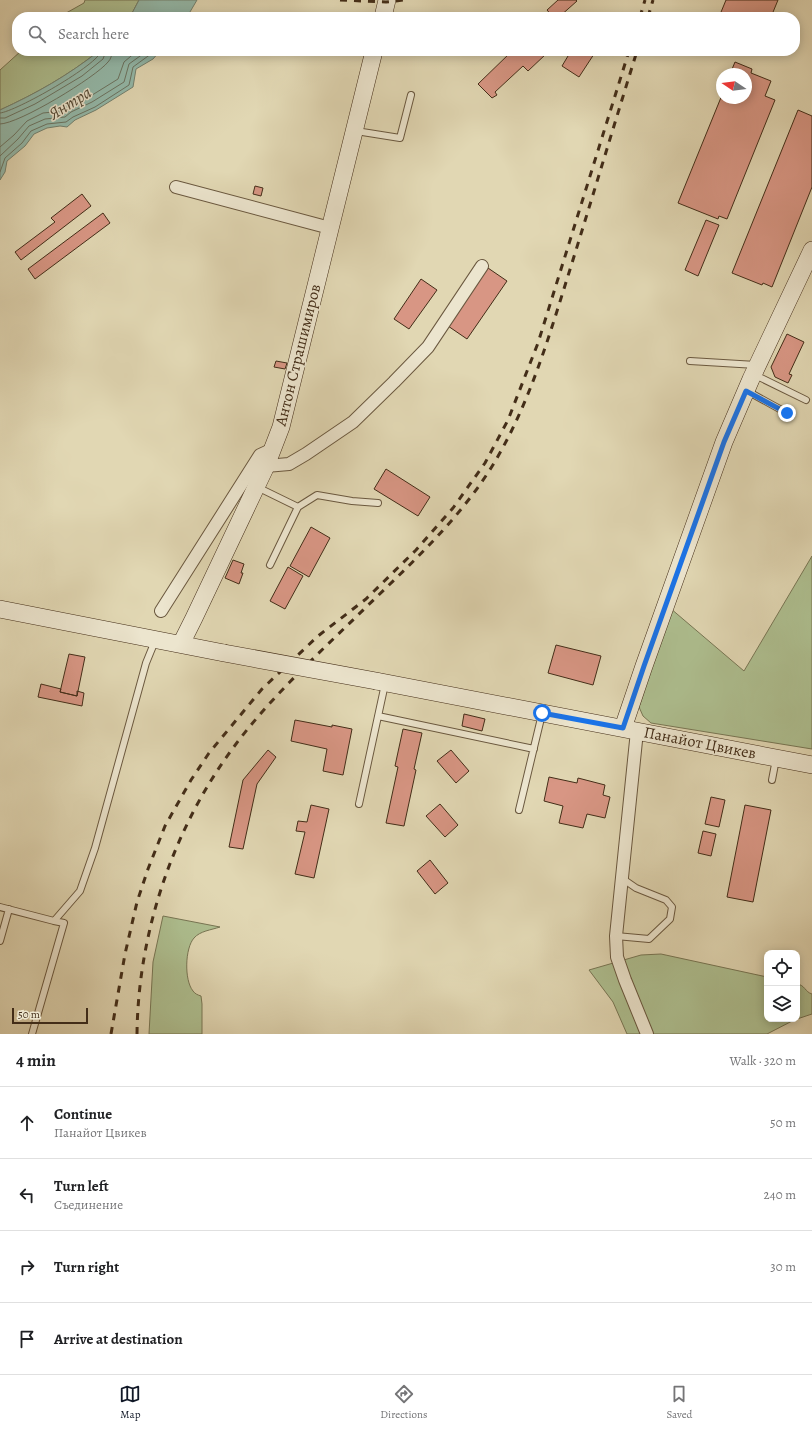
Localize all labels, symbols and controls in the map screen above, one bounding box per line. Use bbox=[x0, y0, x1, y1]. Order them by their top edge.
search box bbox=[12, 12, 800, 56]
icon: search bbox=[26, 23, 48, 45]
text: Search here bbox=[58, 24, 129, 44]
north arrow bbox=[716, 68, 752, 104]
water label: Янтра bbox=[43, 81, 96, 126]
street label: Антон Страшимиров bbox=[269, 282, 326, 429]
route end bbox=[778, 404, 796, 422]
route start bbox=[533, 704, 551, 722]
street label: Панайот Цвикев bbox=[642, 721, 758, 765]
map controls bbox=[764, 950, 800, 1022]
button: locate bbox=[764, 950, 800, 986]
button: layers bbox=[764, 986, 800, 1022]
scale bar bbox=[12, 1006, 88, 1025]
text: 50 m bbox=[18, 1007, 40, 1022]
text: 4 min bbox=[16, 1049, 56, 1072]
text: Walk · 320 m bbox=[730, 1052, 796, 1069]
text: Continue bbox=[54, 1104, 112, 1124]
icon: ahead bbox=[16, 1112, 38, 1134]
text: 50 m bbox=[770, 1114, 796, 1131]
text: Панайот Цвикев bbox=[54, 1124, 147, 1141]
text: Turn left bbox=[54, 1176, 109, 1196]
icon: left bbox=[16, 1184, 38, 1206]
text: 240 m bbox=[764, 1186, 796, 1203]
text: Съединение bbox=[54, 1196, 123, 1213]
icon: right bbox=[16, 1256, 38, 1278]
text: Turn right bbox=[54, 1257, 119, 1277]
text: 30 m bbox=[770, 1258, 796, 1275]
icon: arrive bbox=[16, 1328, 38, 1350]
text: Arrive at destination bbox=[54, 1329, 183, 1349]
tab: Map bbox=[119, 1383, 141, 1422]
tab: Directions bbox=[380, 1383, 428, 1422]
tab: Saved bbox=[666, 1383, 693, 1422]

